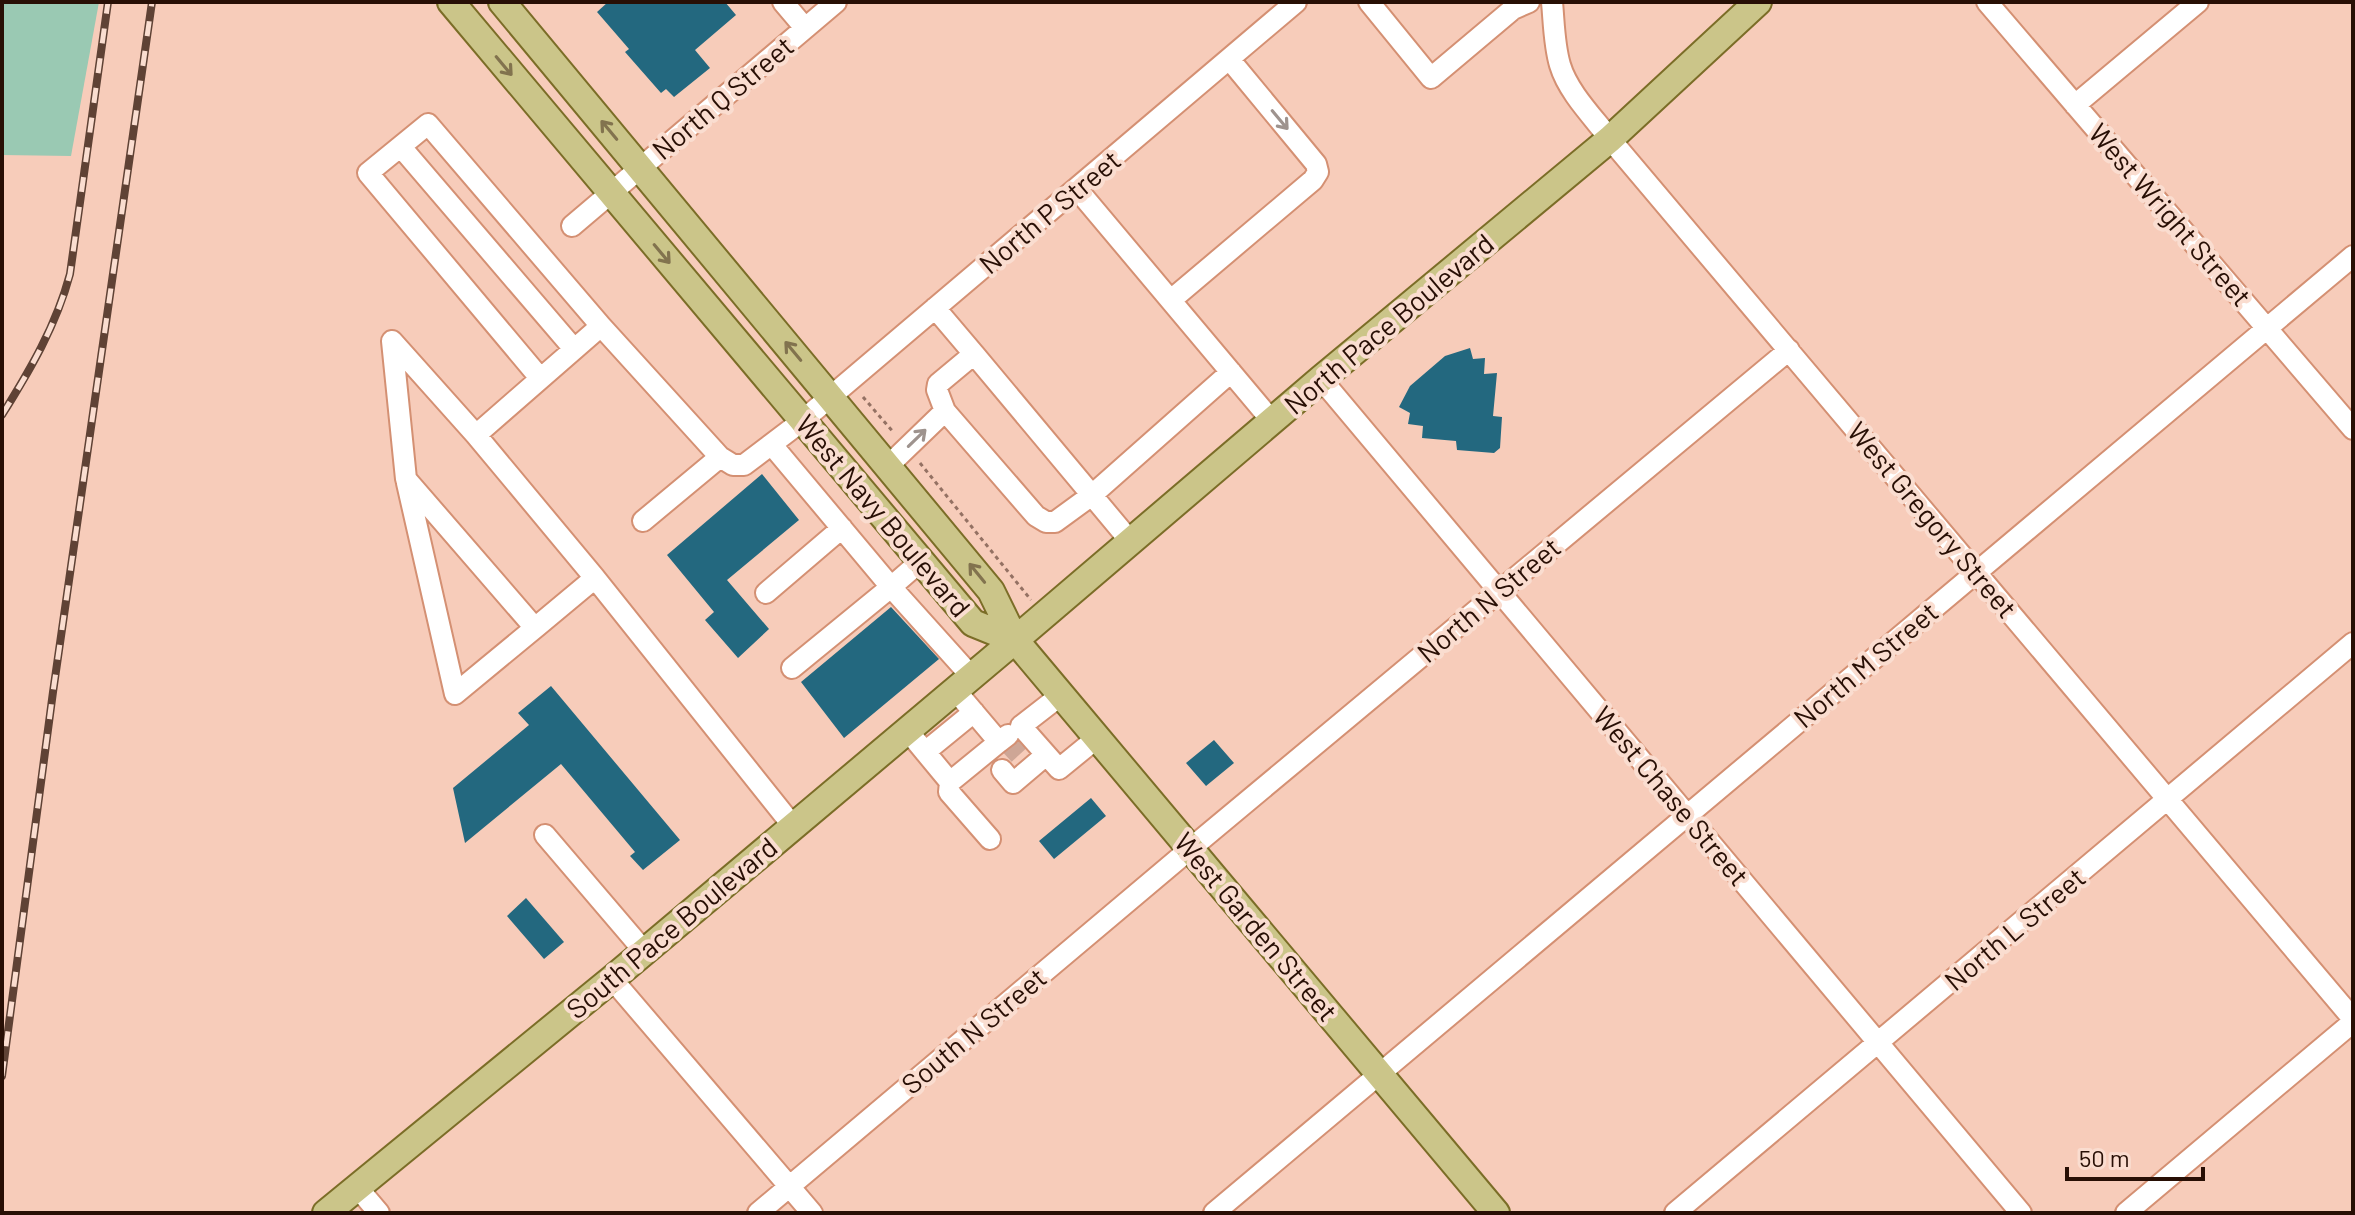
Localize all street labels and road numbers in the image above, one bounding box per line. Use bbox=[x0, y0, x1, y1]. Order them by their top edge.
street label: North Q Street bbox=[645, 28, 800, 166]
street label: West Wright Street bbox=[2082, 116, 2259, 313]
street label: North P Street bbox=[972, 142, 1127, 280]
street label: North Pace Boulevard bbox=[1277, 226, 1500, 421]
street label: West Navy Boulevard bbox=[789, 407, 978, 623]
street label: West Gregory Street bbox=[1841, 414, 2025, 624]
street label: North N Street bbox=[1410, 529, 1567, 669]
street label: North M Street bbox=[1786, 594, 1944, 734]
street label: West Chase Street bbox=[1587, 699, 1757, 892]
street label: West Garden Street bbox=[1168, 825, 1346, 1028]
street label: South Pace Boulevard bbox=[559, 829, 784, 1025]
street label: North L Street bbox=[1937, 859, 2092, 997]
street label: South N Street bbox=[894, 960, 1053, 1101]

